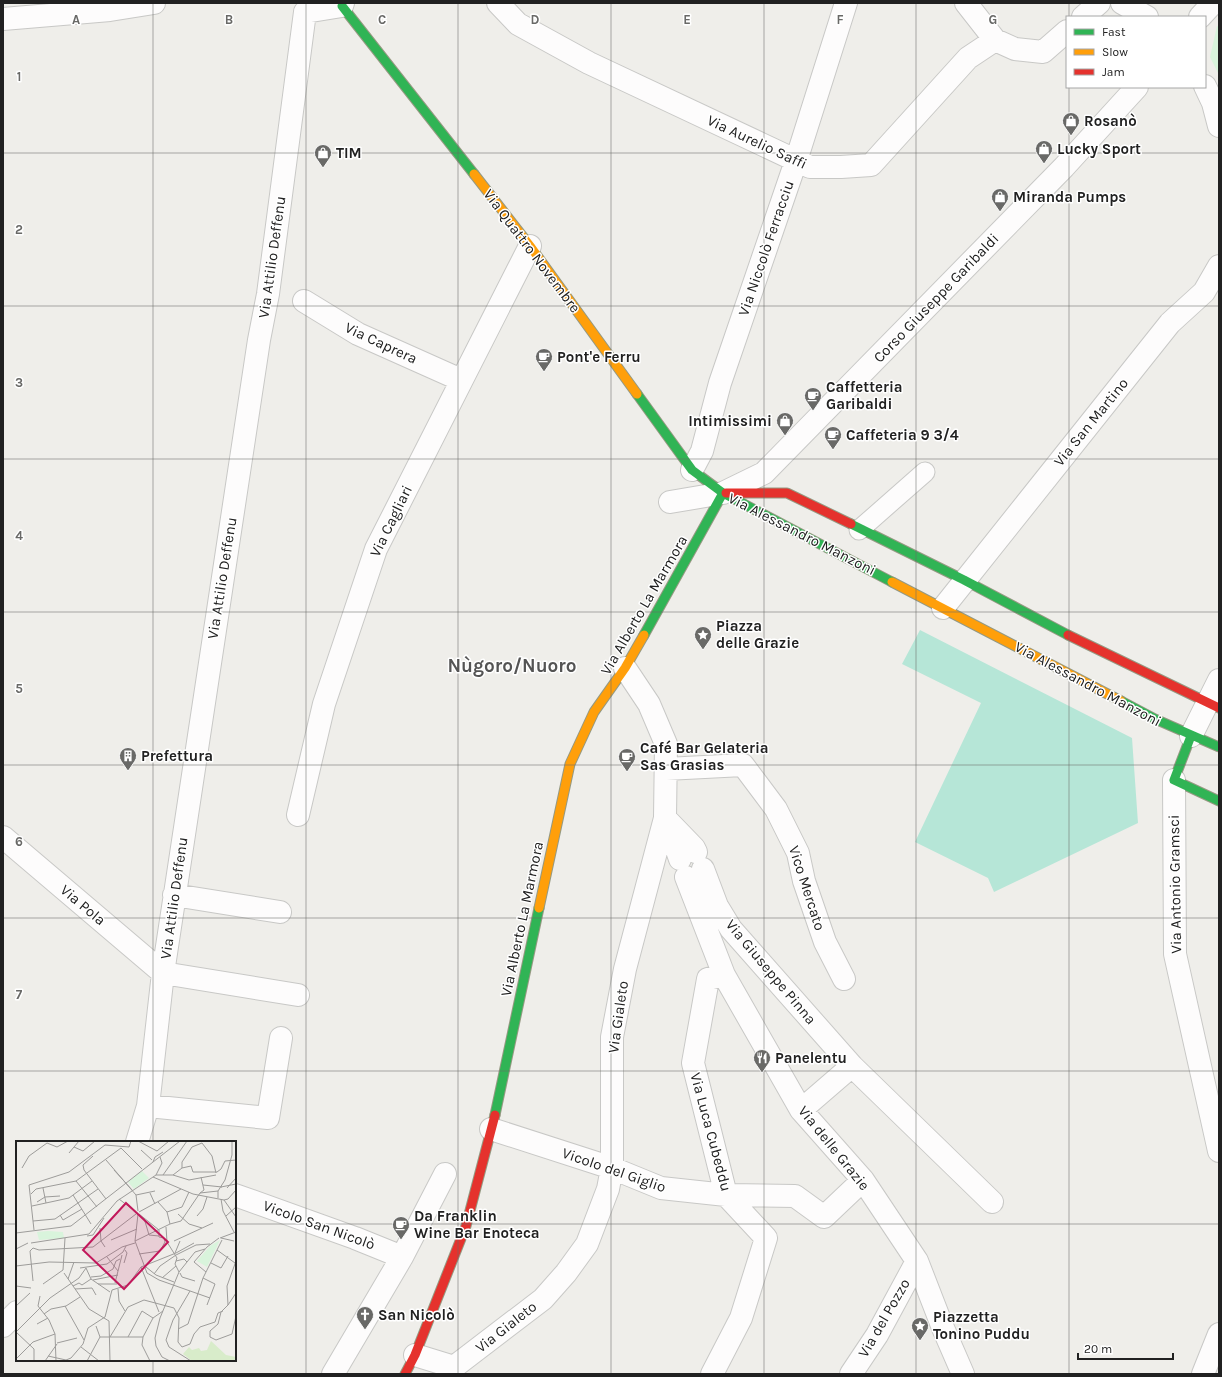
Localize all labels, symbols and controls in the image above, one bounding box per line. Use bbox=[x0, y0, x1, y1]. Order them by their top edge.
text: A bbox=[72, 12, 80, 27]
text: B bbox=[225, 12, 233, 27]
text: C bbox=[378, 12, 386, 27]
text: D bbox=[531, 12, 540, 27]
text: E bbox=[683, 12, 691, 27]
text: F bbox=[836, 12, 844, 27]
text: G bbox=[989, 12, 997, 27]
legend bbox=[1066, 16, 1206, 88]
text: Fast bbox=[1102, 25, 1126, 39]
text: Slow bbox=[1102, 45, 1128, 59]
text: Jam bbox=[1102, 65, 1125, 79]
text: 1 bbox=[17, 69, 21, 84]
street label: Via Aurelio Saffi bbox=[704, 111, 810, 173]
shop icon: Rosanò bbox=[1061, 111, 1081, 136]
place label: Rosanò bbox=[1084, 112, 1137, 130]
shop icon: Lucky Sport bbox=[1034, 139, 1054, 164]
place label: Lucky Sport bbox=[1057, 140, 1141, 158]
shop icon: TIM bbox=[313, 143, 333, 168]
place label: TIM bbox=[336, 144, 362, 162]
street label: Via Niccolò Ferracciu bbox=[734, 178, 798, 318]
street label: Via Quattro Novembre bbox=[480, 186, 584, 316]
shop icon: Miranda Pumps bbox=[990, 187, 1010, 212]
place label: Miranda Pumps bbox=[1013, 188, 1126, 206]
street label: Via Attilio Deffenu bbox=[255, 195, 289, 319]
text: 2 bbox=[15, 222, 23, 237]
street label: Corso Giuseppe Garibaldi bbox=[870, 230, 1002, 366]
street label: Via Caprera bbox=[342, 318, 420, 368]
cafe icon: Pont'e Ferru bbox=[534, 347, 554, 372]
place label: Pont'e Ferru bbox=[557, 348, 641, 366]
street label: Via San Martino bbox=[1050, 374, 1132, 470]
text: 3 bbox=[15, 375, 23, 390]
place label: Caffetteria Garibaldi bbox=[826, 378, 903, 413]
cafe icon: Caffetteria Garibaldi bbox=[803, 386, 823, 411]
shop icon: Intimissimi bbox=[775, 411, 795, 436]
place label: Intimissimi bbox=[688, 412, 772, 430]
cafe icon: Caffeteria 9 3/4 bbox=[823, 425, 843, 450]
place label: Caffeteria 9 3/4 bbox=[846, 426, 959, 444]
street label: Via Cagliari bbox=[366, 482, 416, 560]
street label: Via Alessandro Manzoni bbox=[725, 489, 879, 579]
street label: Via Attilio Deffenu bbox=[203, 516, 241, 640]
text: 4 bbox=[15, 528, 23, 543]
street label: Via Alberto La Marmora bbox=[597, 532, 691, 678]
place label: Piazza delle Grazie bbox=[716, 617, 799, 652]
place icon: Piazza delle Grazie bbox=[693, 625, 713, 650]
street label: Via Alessandro Manzoni bbox=[1012, 638, 1164, 730]
district label: Nùgoro/Nuoro bbox=[447, 655, 577, 677]
text: 5 bbox=[15, 681, 23, 696]
place label: Café Bar Gelateria Sas Grasias bbox=[640, 739, 769, 774]
building icon: Prefettura bbox=[118, 746, 138, 771]
place label: Prefettura bbox=[141, 747, 213, 765]
cafe icon: Café Bar Gelateria Sas Grasias bbox=[617, 747, 637, 772]
street label: Via Antonio Gramsci bbox=[1165, 814, 1185, 954]
text: 6 bbox=[15, 834, 23, 849]
street label: Via Attilio Deffenu bbox=[157, 836, 191, 960]
street label: Via Alberto La Marmora bbox=[497, 840, 547, 998]
street label: Vico Mercato bbox=[785, 843, 829, 933]
street label: Via Pola bbox=[57, 881, 109, 929]
street label: Via Giuseppe Pinna bbox=[722, 916, 820, 1028]
street label: Via Gialeto bbox=[604, 980, 632, 1054]
text: 7 bbox=[16, 987, 23, 1002]
restaurant icon: Panelentu bbox=[752, 1048, 772, 1073]
place label: Panelentu bbox=[775, 1049, 847, 1067]
street label: Via Luca Cubeddu bbox=[687, 1071, 735, 1193]
street label: Via delle Grazie bbox=[794, 1102, 874, 1194]
inset map bbox=[16, 1141, 236, 1361]
street label: Vicolo del Giglio bbox=[560, 1144, 668, 1196]
street label: Vicolo San Nicolò bbox=[261, 1196, 377, 1254]
place label: Da Franklin Wine Bar Enoteca bbox=[414, 1207, 540, 1242]
cafe icon: Da Franklin Wine Bar Enoteca bbox=[391, 1215, 411, 1240]
street label: Via del Pozzo bbox=[854, 1275, 914, 1361]
street label: Via Gialeto bbox=[472, 1297, 540, 1357]
church icon: San Nicolò bbox=[355, 1305, 375, 1330]
place label: San Nicolò bbox=[378, 1306, 455, 1324]
place label: Piazzetta Tonino Puddu bbox=[933, 1308, 1030, 1343]
place icon: Piazzetta Tonino Puddu bbox=[910, 1316, 930, 1341]
scale bar bbox=[1078, 1335, 1173, 1361]
text: 20 m bbox=[1084, 1342, 1112, 1356]

